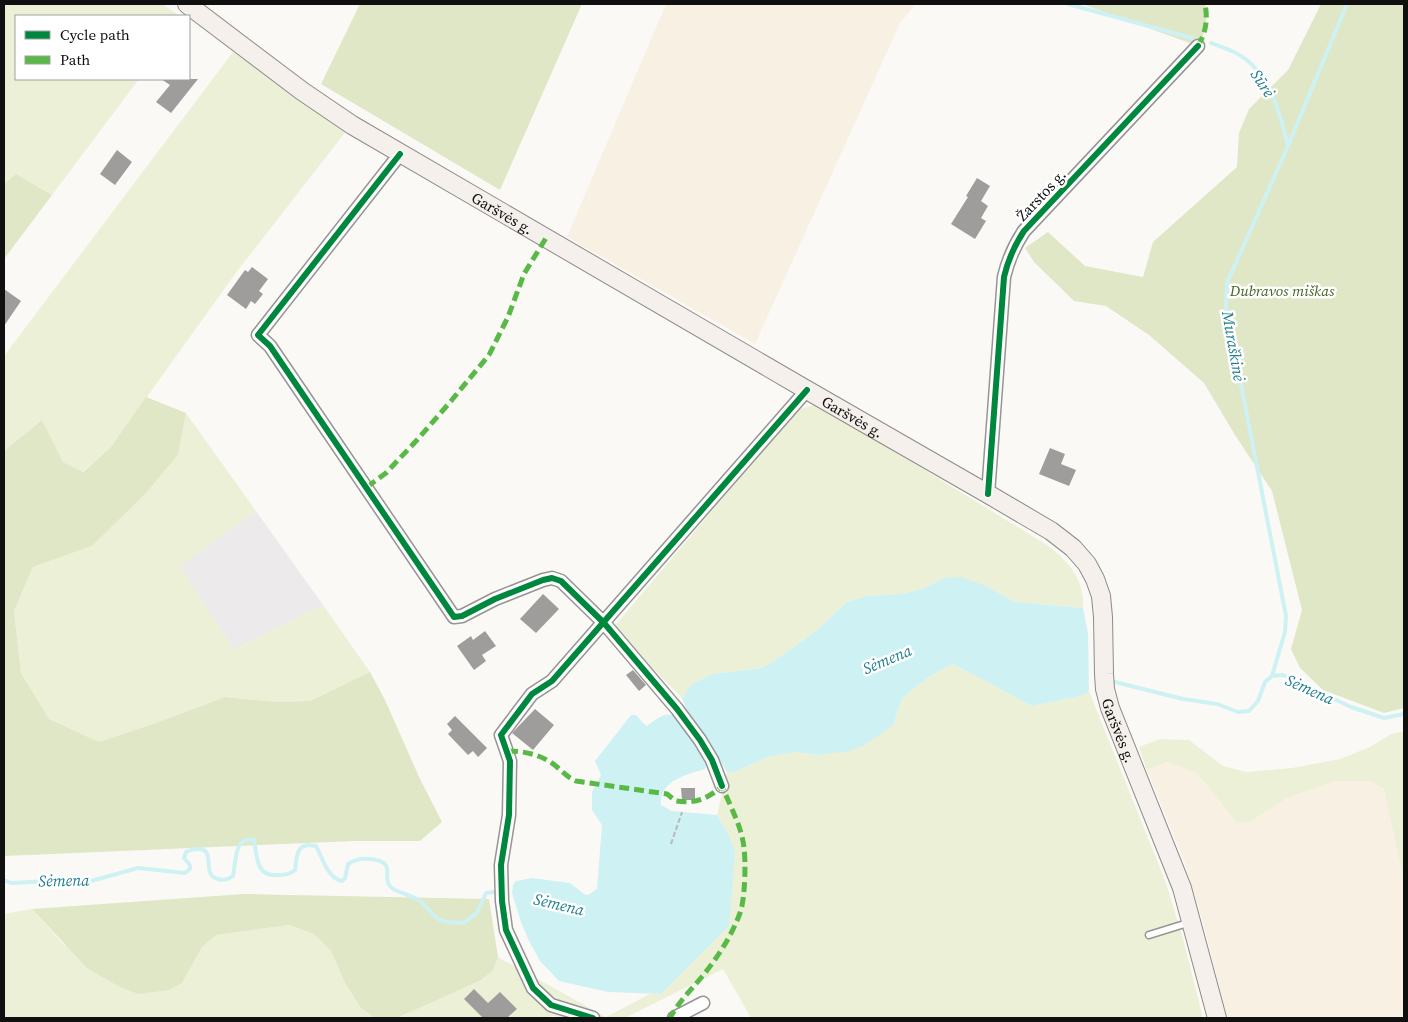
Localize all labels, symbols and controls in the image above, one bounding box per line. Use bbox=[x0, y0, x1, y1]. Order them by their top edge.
legend bbox=[15, 15, 190, 80]
text: Cycle path bbox=[60, 24, 130, 45]
text: Path bbox=[60, 49, 90, 70]
water label: Sūrė bbox=[1246, 65, 1280, 102]
street label: Žarstos g. bbox=[1012, 164, 1070, 226]
street label: Garšvės g. bbox=[468, 187, 537, 239]
park label: Dubravos miškas bbox=[1229, 280, 1335, 301]
water label: Muraškinė bbox=[1217, 308, 1251, 383]
street label: Garšvės g. bbox=[818, 390, 887, 442]
water label: Sėmena bbox=[859, 639, 915, 679]
water label: Sėmena bbox=[1282, 669, 1338, 710]
street label: Garšvės g. bbox=[1097, 696, 1141, 766]
water label: Sėmena bbox=[38, 869, 90, 891]
water label: Sėmena bbox=[532, 888, 587, 921]

